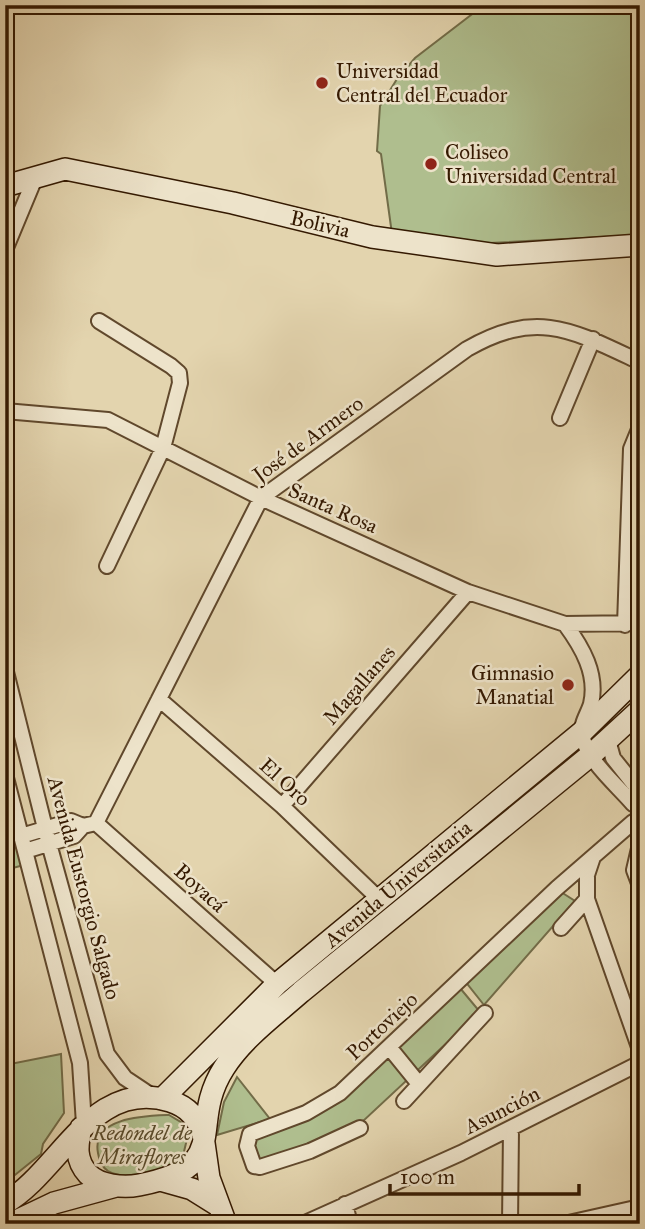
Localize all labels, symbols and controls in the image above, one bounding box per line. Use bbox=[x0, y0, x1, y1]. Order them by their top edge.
place label: Universidad Central del Ecuador bbox=[336, 58, 507, 108]
marker: Universidad Central del Ecuador bbox=[314, 75, 330, 91]
place label: Coliseo Universidad Central bbox=[445, 139, 617, 189]
marker: Coliseo Universidad Central bbox=[423, 156, 439, 172]
street label: Bolivia bbox=[288, 205, 353, 244]
street label: José de Armero bbox=[246, 390, 369, 489]
street label: Santa Rosa bbox=[284, 477, 382, 539]
street label: Magallanes bbox=[317, 640, 401, 730]
place label: Gimnasio Manatial bbox=[471, 660, 554, 710]
marker: Gimnasio Manatial bbox=[560, 677, 576, 693]
street label: El Oro bbox=[254, 752, 316, 812]
street label: Avenida Eustorgio Salgado bbox=[41, 773, 126, 1003]
street label: Avenida Universitaria bbox=[318, 815, 477, 954]
street label: Boyacá bbox=[169, 858, 231, 918]
street label: Portoviejo bbox=[341, 986, 423, 1066]
street label: Asunción bbox=[459, 1080, 544, 1140]
park label: Redondel de Miraflores bbox=[91, 1120, 193, 1171]
scale bar bbox=[390, 1152, 578, 1196]
text: 100 m bbox=[400, 1164, 455, 1190]

